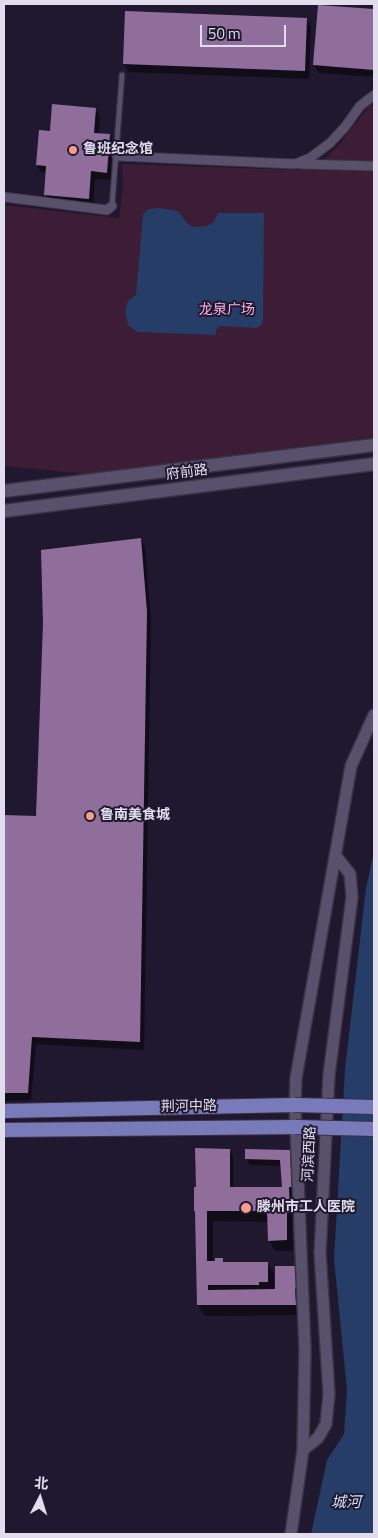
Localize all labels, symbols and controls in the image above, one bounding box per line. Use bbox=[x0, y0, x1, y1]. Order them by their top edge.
scale bar bbox=[203, 15, 289, 47]
text: 50 m bbox=[208, 22, 241, 45]
place label: 鲁班纪念馆 bbox=[83, 142, 153, 158]
marker: 鲁班纪念馆 bbox=[67, 144, 79, 156]
park label: 龙泉广场 bbox=[199, 303, 255, 319]
street label: 府前路 bbox=[165, 462, 209, 484]
place label: 鲁南美食城 bbox=[100, 808, 170, 824]
marker: 鲁南美食城 bbox=[84, 810, 96, 822]
street label: 荆河中路 bbox=[161, 1098, 217, 1116]
street label: 河滨西路 bbox=[300, 1126, 320, 1182]
place label: 滕州市工人医院 bbox=[257, 1200, 355, 1216]
marker: 滕州市工人医院 bbox=[239, 1201, 253, 1215]
text: 北 bbox=[33, 1471, 49, 1494]
north arrow bbox=[15, 1473, 65, 1523]
water label: 城河 bbox=[331, 1494, 361, 1512]

